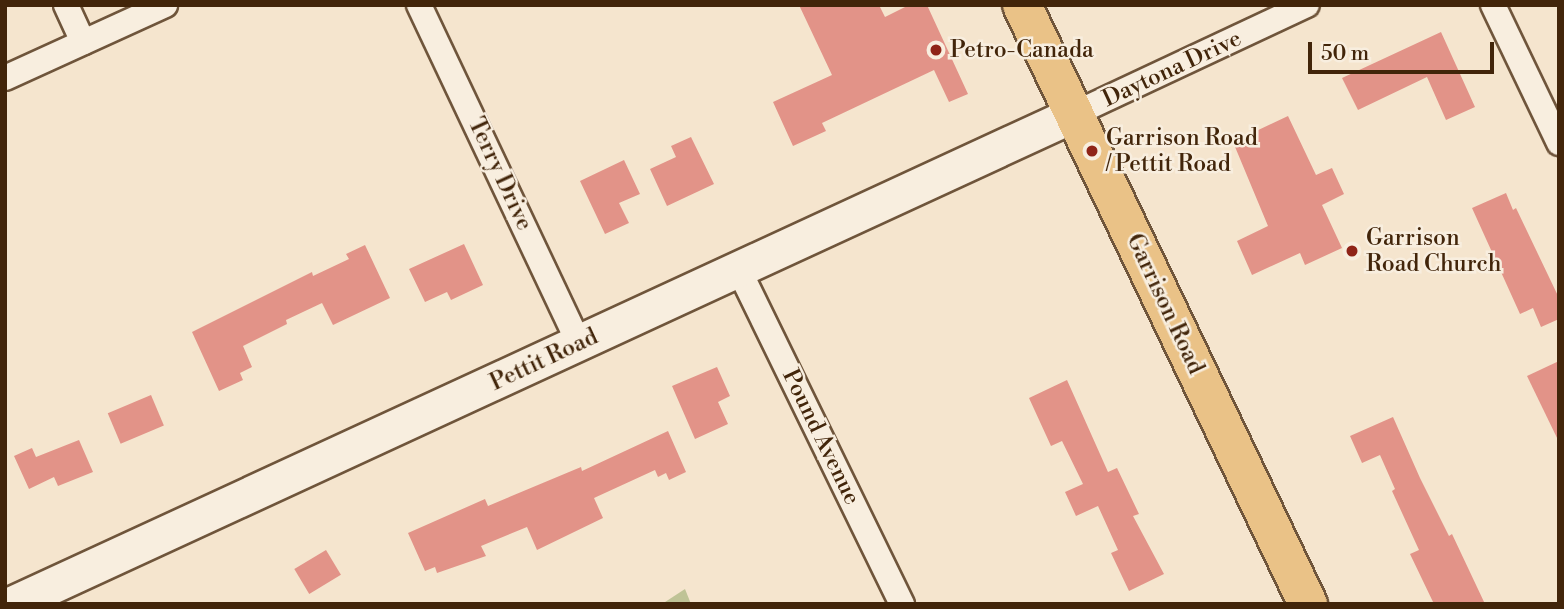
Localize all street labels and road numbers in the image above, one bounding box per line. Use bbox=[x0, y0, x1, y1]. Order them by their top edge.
street label: Daytona Drive bbox=[1098, 25, 1246, 113]
street label: Terry Drive bbox=[462, 113, 538, 235]
street label: Garrison Road bbox=[1120, 229, 1210, 379]
street label: Pettit Road bbox=[486, 323, 602, 397]
street label: Pound Avenue bbox=[776, 365, 866, 509]

